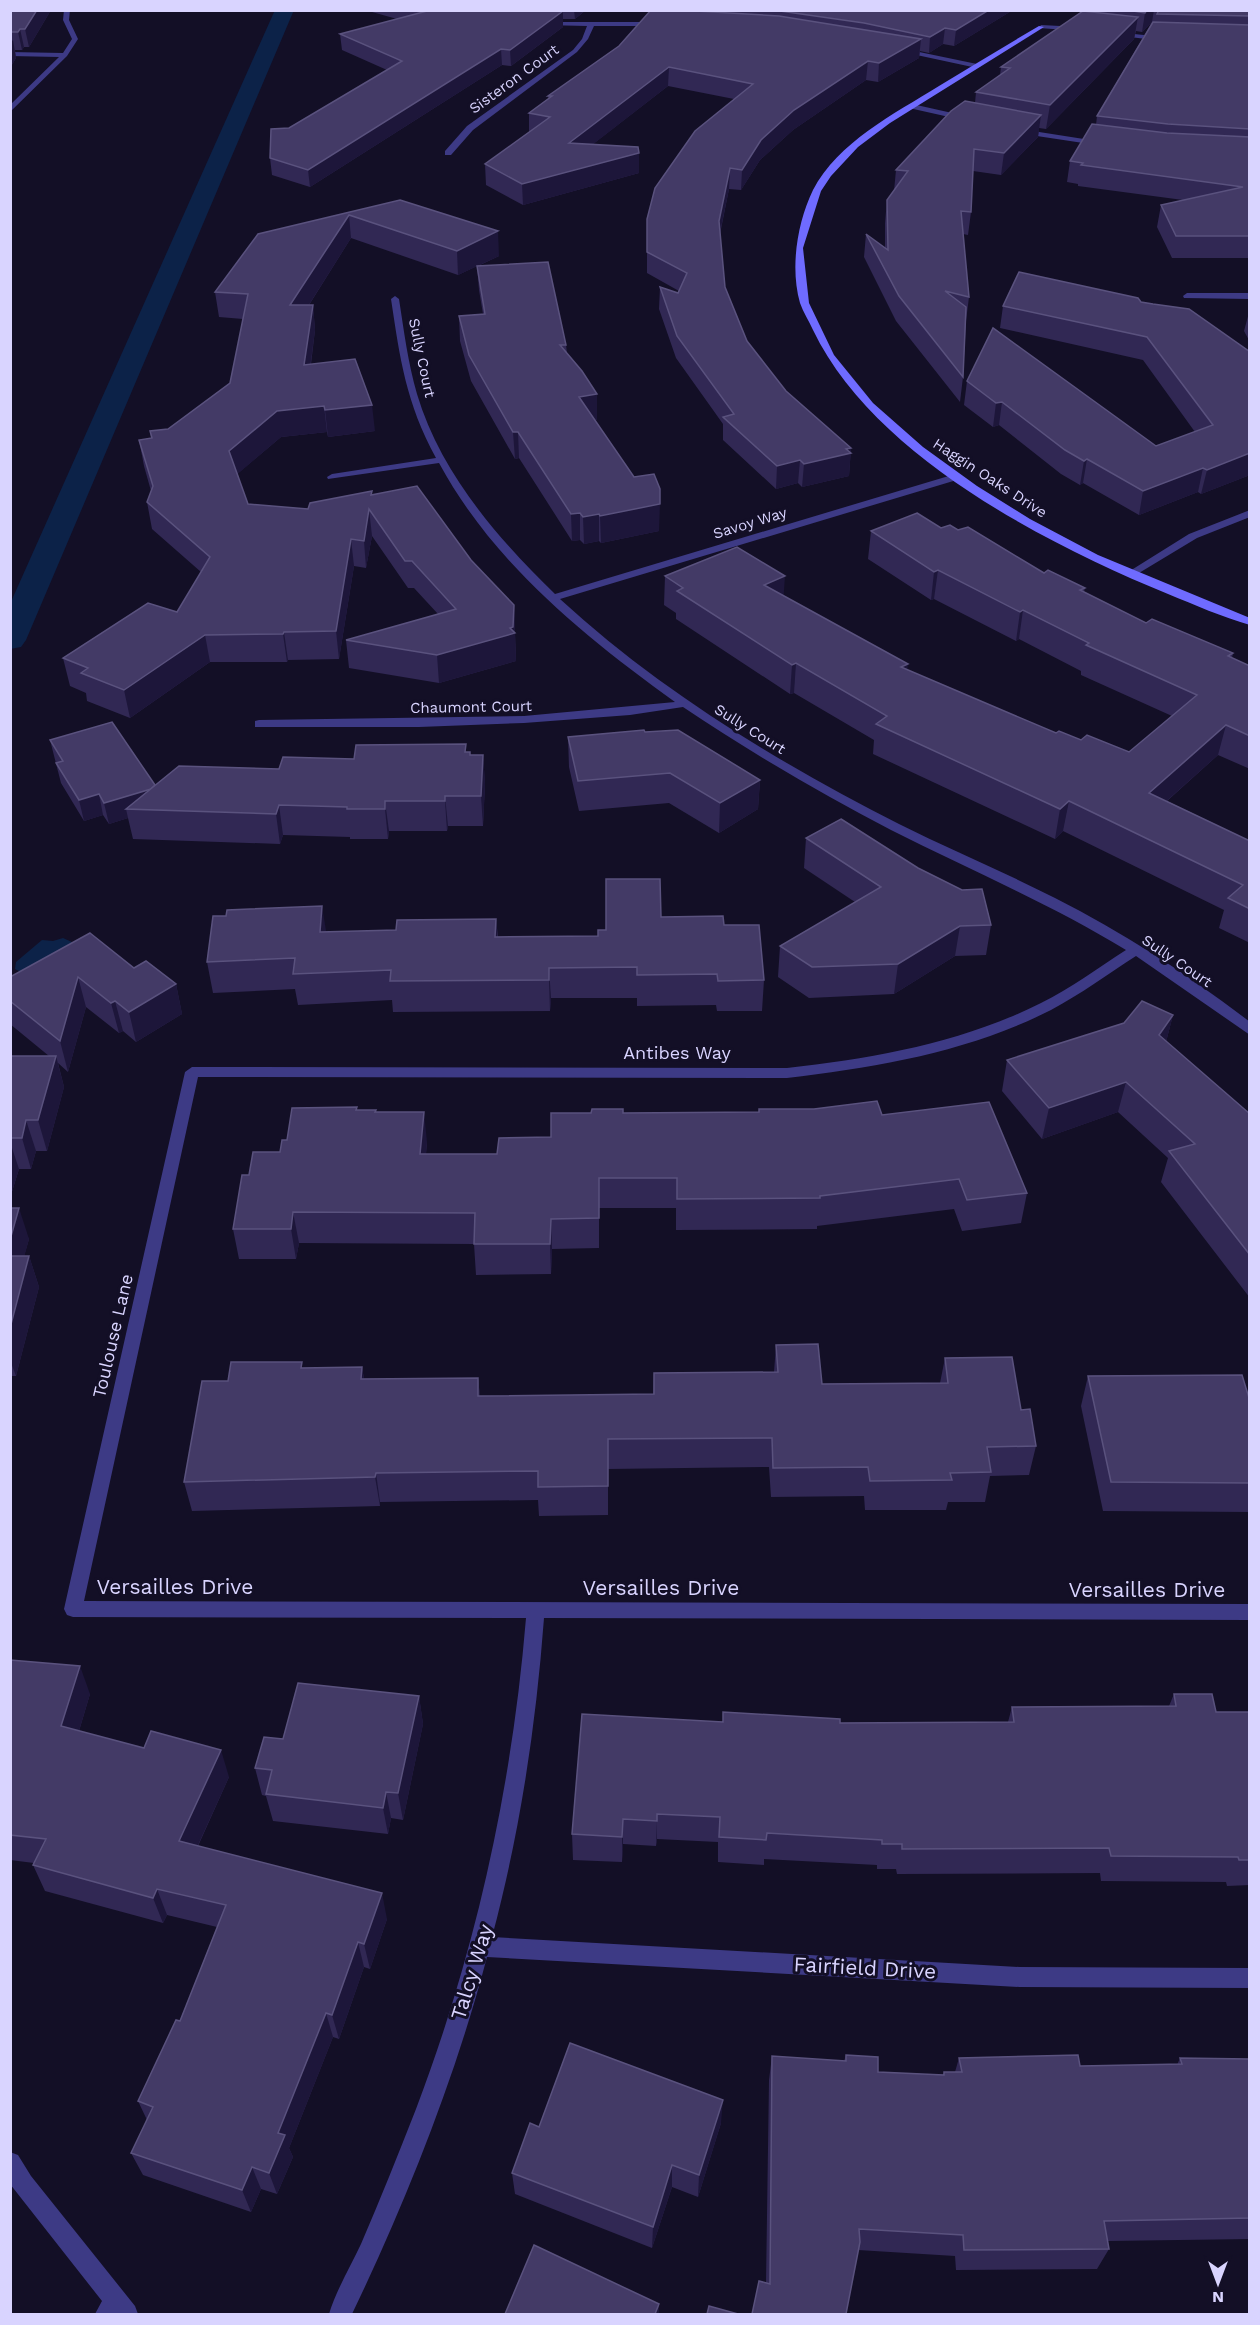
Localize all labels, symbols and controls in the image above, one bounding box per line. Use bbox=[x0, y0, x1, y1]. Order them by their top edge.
street label: Sisteron Court bbox=[466, 40, 563, 117]
street label: Sully Court bbox=[405, 317, 439, 400]
street label: Haggin Oaks Drive bbox=[930, 434, 1050, 522]
street label: Savoy Way bbox=[711, 503, 789, 543]
street label: Chaumont Court bbox=[410, 697, 533, 717]
street label: Sully Court bbox=[711, 700, 790, 758]
street label: Sully Court bbox=[1139, 931, 1216, 991]
street label: Antibes Way bbox=[623, 1042, 732, 1063]
street label: Toulouse Lane bbox=[88, 1272, 137, 1400]
street label: Versailles Drive bbox=[97, 1574, 253, 1599]
street label: Versailles Drive bbox=[583, 1575, 739, 1600]
street label: Versailles Drive bbox=[1069, 1577, 1225, 1602]
street label: Talcy Way bbox=[445, 1921, 498, 2023]
street label: Fairfield Drive bbox=[793, 1951, 937, 1984]
north arrow bbox=[1188, 2253, 1248, 2313]
text: N bbox=[1212, 2288, 1224, 2307]

